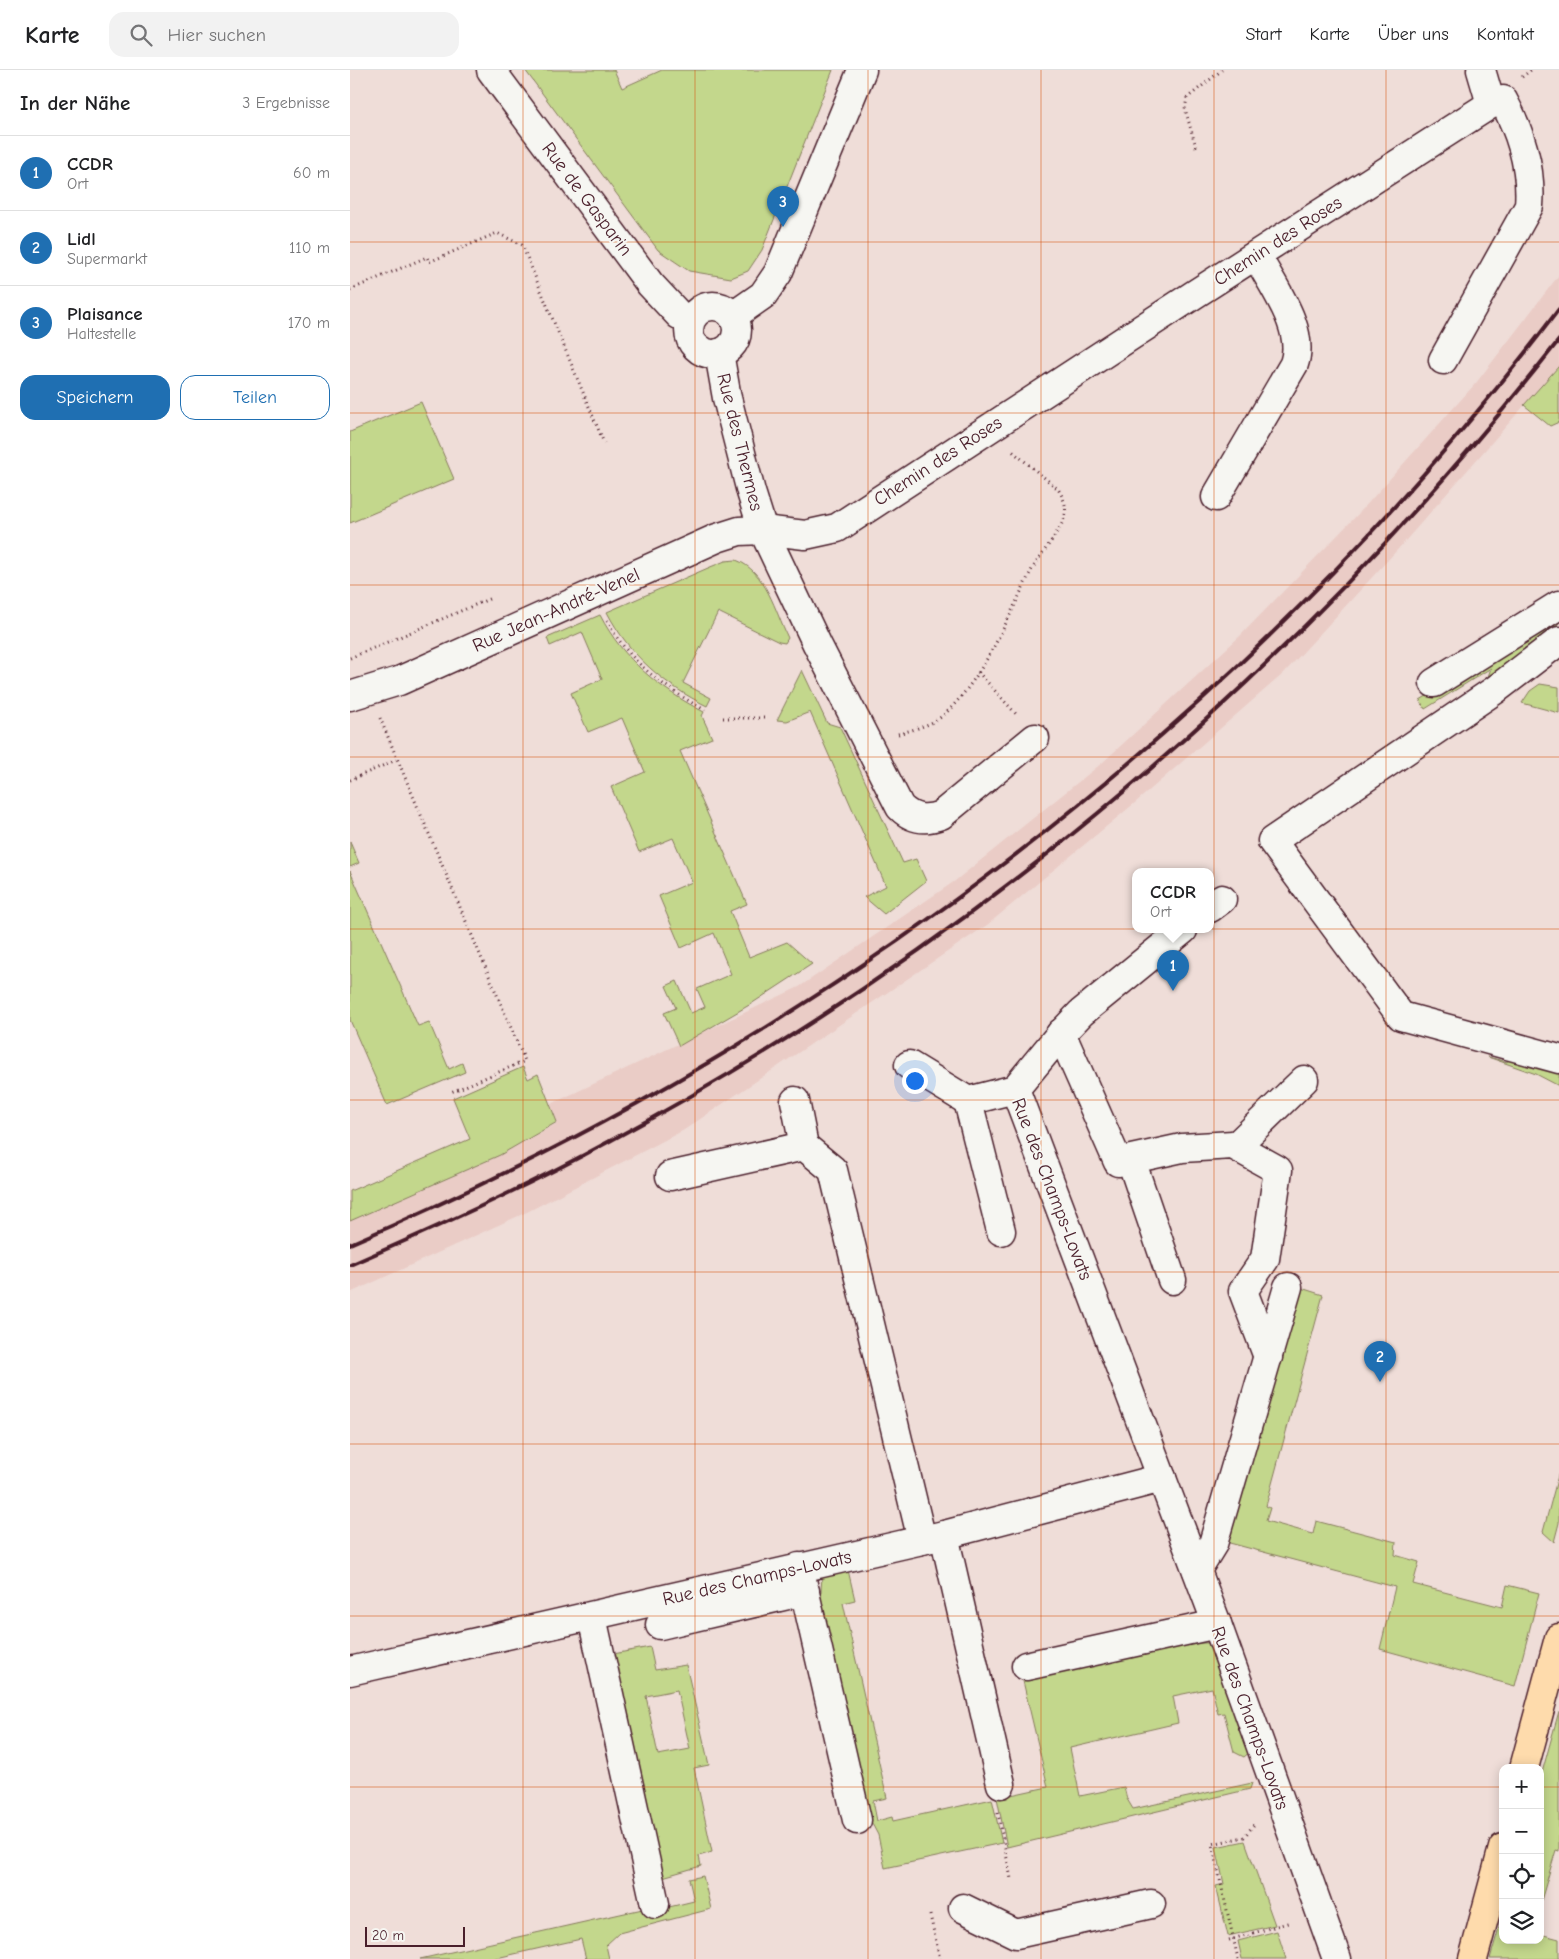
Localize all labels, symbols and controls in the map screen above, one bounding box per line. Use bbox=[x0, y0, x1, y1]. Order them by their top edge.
search box bbox=[109, 12, 459, 57]
text: Karte bbox=[25, 21, 79, 49]
icon: search bbox=[127, 21, 155, 49]
text: Hier suchen bbox=[167, 24, 266, 46]
text: Start bbox=[1245, 24, 1282, 45]
text: Karte bbox=[1310, 24, 1350, 45]
text: Über uns bbox=[1378, 24, 1449, 45]
text: Kontakt bbox=[1477, 24, 1534, 45]
text: In der Nähe bbox=[20, 91, 130, 115]
text: 3 Ergebnisse bbox=[242, 94, 330, 112]
street label: Rue de Gasparin bbox=[537, 138, 637, 260]
text: CCDR bbox=[67, 153, 113, 175]
text: 1 bbox=[33, 164, 39, 182]
text: 60 m bbox=[293, 164, 330, 182]
text: Ort bbox=[67, 175, 88, 193]
pin: 3 bbox=[767, 186, 799, 227]
street label: Chemin des Roses bbox=[1210, 191, 1346, 291]
text: Lidl bbox=[67, 228, 96, 250]
text: 2 bbox=[32, 239, 40, 257]
text: 110 m bbox=[289, 239, 330, 257]
text: Supermarkt bbox=[67, 250, 147, 268]
text: Plaisance bbox=[67, 303, 143, 325]
text: 3 bbox=[32, 314, 40, 332]
text: 170 m bbox=[288, 314, 330, 332]
text: Haltestelle bbox=[67, 325, 136, 343]
street label: Rue des Thermes bbox=[712, 371, 768, 513]
button: Speichern bbox=[20, 375, 170, 420]
button: Teilen bbox=[180, 375, 330, 420]
street label: Chemin des Roses bbox=[870, 411, 1006, 511]
street label: Rue Jean-André-Venel bbox=[469, 563, 643, 657]
popup bbox=[1132, 868, 1214, 933]
text: CCDR bbox=[1150, 881, 1196, 903]
text: Ort bbox=[1150, 903, 1171, 921]
pin: 1 bbox=[1157, 950, 1189, 991]
your location bbox=[902, 1068, 928, 1094]
street label: Rue des Champs-Lovats bbox=[1007, 1095, 1097, 1283]
pin: 2 bbox=[1364, 1341, 1396, 1382]
street label: Rue des Champs-Lovats bbox=[660, 1546, 854, 1610]
street label: Rue des Champs-Lovats bbox=[1207, 1623, 1293, 1813]
map controls bbox=[1499, 1764, 1544, 1944]
button: + bbox=[1499, 1764, 1544, 1809]
button: − bbox=[1499, 1809, 1544, 1854]
button: locate bbox=[1499, 1854, 1544, 1899]
button: layers bbox=[1499, 1899, 1544, 1944]
scale bar bbox=[365, 1924, 465, 1947]
text: 20 m bbox=[372, 1927, 404, 1944]

